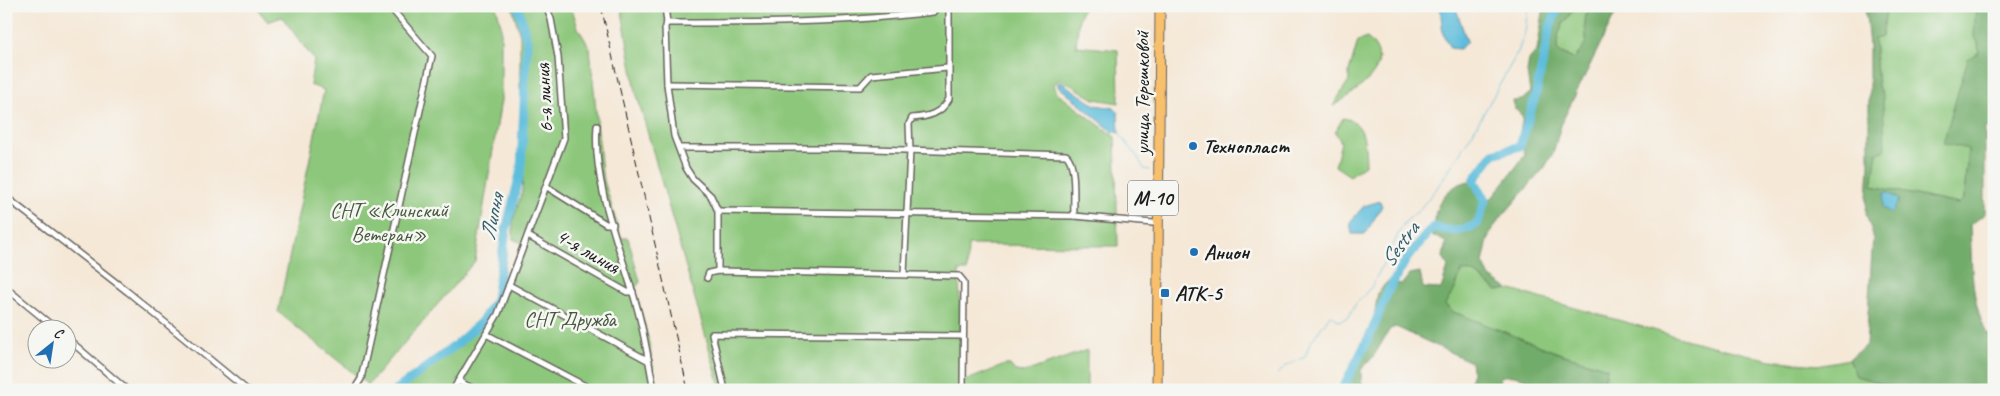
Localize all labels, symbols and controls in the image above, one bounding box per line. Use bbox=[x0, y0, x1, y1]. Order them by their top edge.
street label: улица Терешковой bbox=[1129, 30, 1155, 157]
street label: 6-я линия bbox=[529, 61, 559, 133]
place label: Технопласт bbox=[1203, 133, 1291, 159]
marker: Технопласт bbox=[1187, 140, 1199, 152]
road number: М-10 bbox=[1128, 180, 1178, 216]
water label: Липня bbox=[474, 188, 511, 242]
park label: СНТ «Клинский Ветеран» bbox=[330, 197, 449, 247]
water label: Sestra bbox=[1374, 215, 1427, 273]
street label: 4-я линия bbox=[552, 222, 626, 280]
place label: Анион bbox=[1204, 239, 1251, 265]
marker: Анион bbox=[1188, 246, 1200, 258]
place label: АТК-5 bbox=[1175, 280, 1224, 306]
marker: АТК-5 bbox=[1159, 287, 1171, 299]
park label: СНТ Дружба bbox=[524, 306, 617, 332]
north arrow bbox=[28, 318, 78, 368]
text: С bbox=[51, 324, 67, 343]

